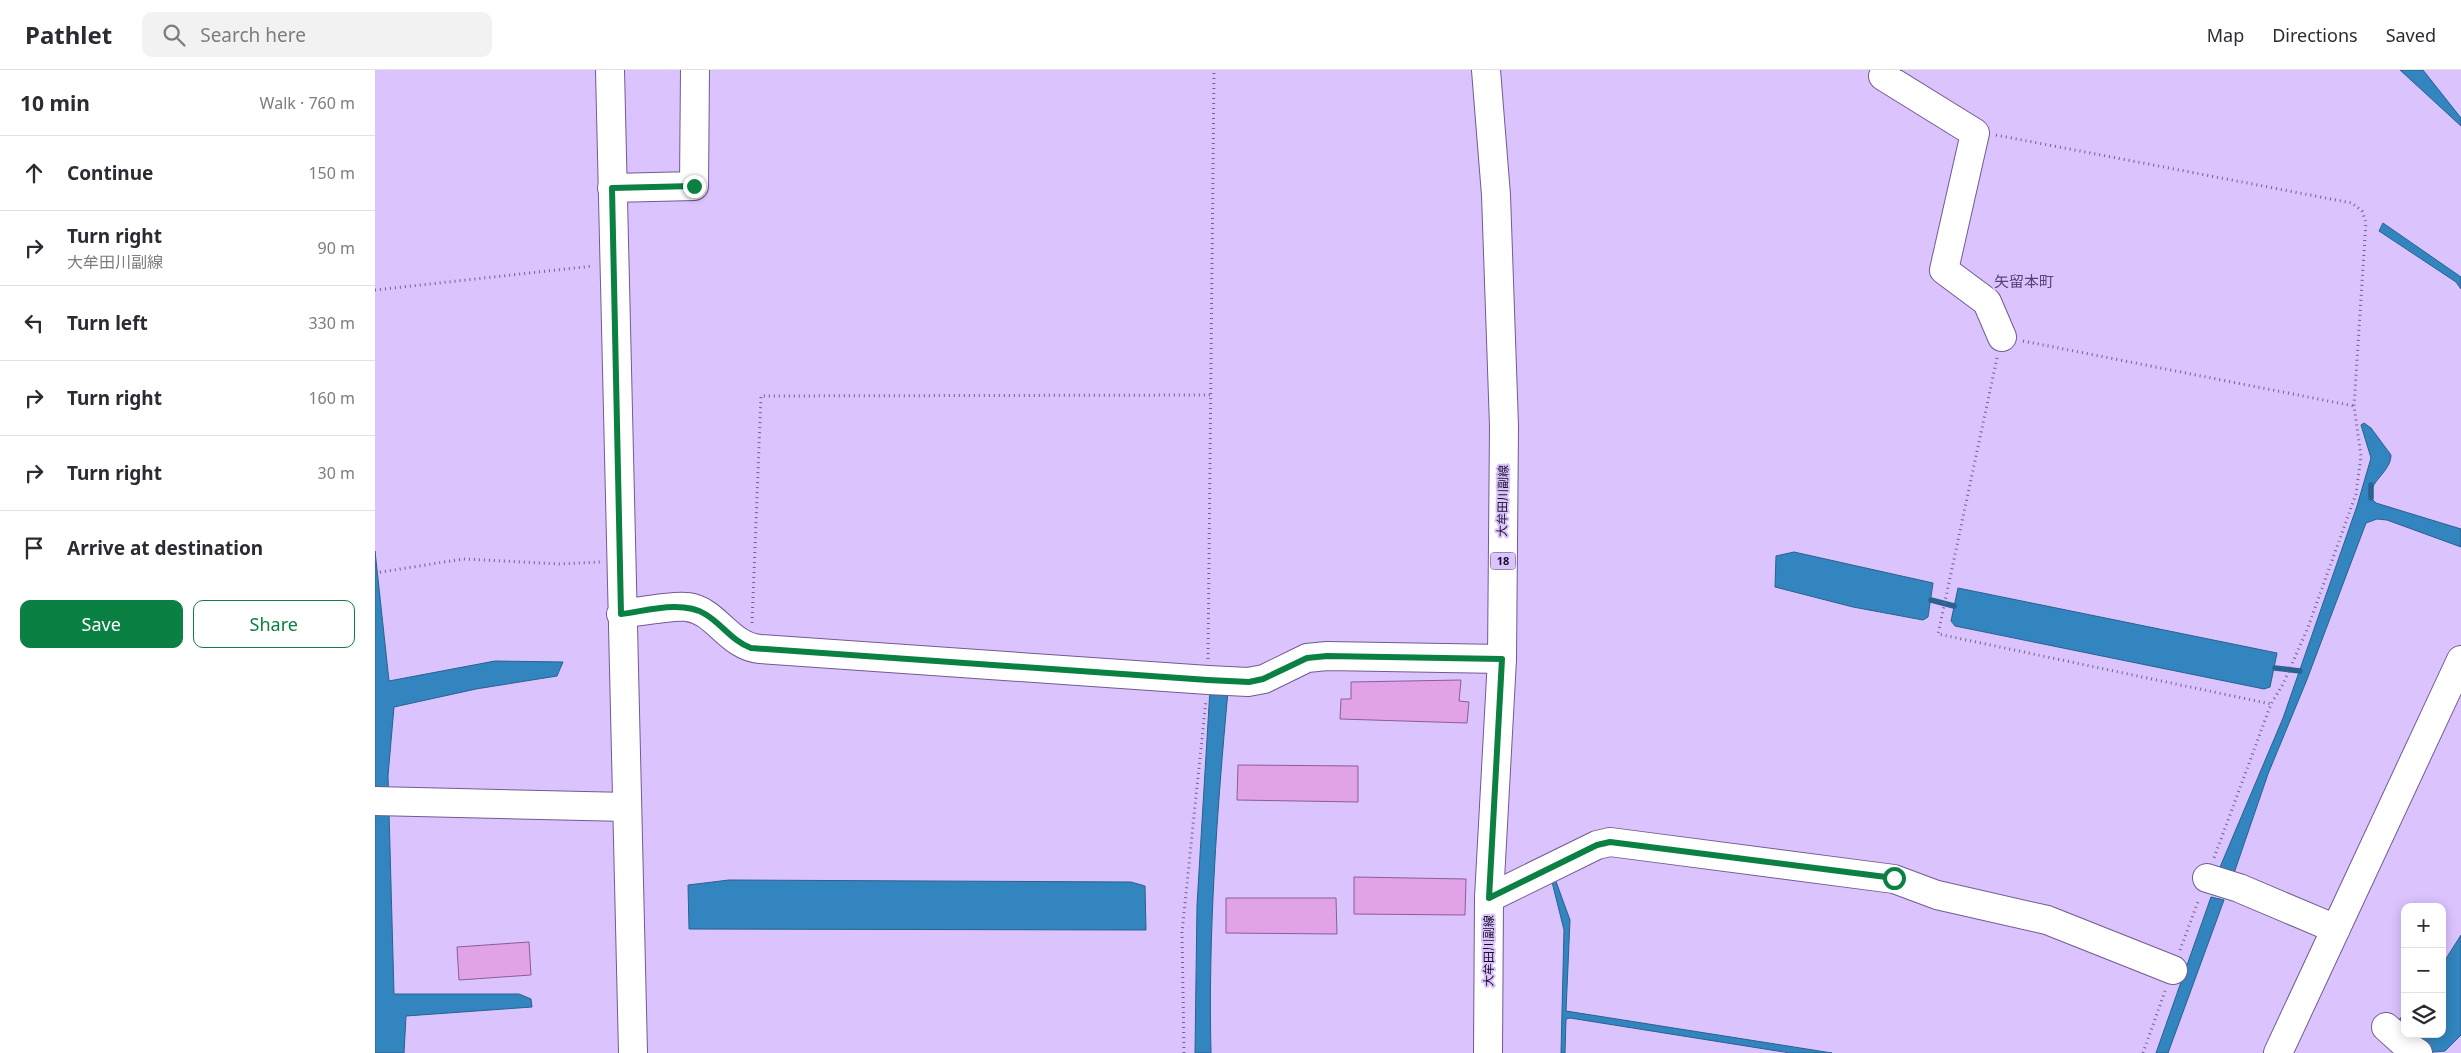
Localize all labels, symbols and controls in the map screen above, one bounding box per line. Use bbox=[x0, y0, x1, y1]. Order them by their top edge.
search box bbox=[142, 12, 492, 57]
text: Pathlet bbox=[25, 18, 112, 51]
icon: search bbox=[160, 21, 188, 49]
text: Search here bbox=[200, 22, 306, 48]
text: Map bbox=[2207, 23, 2244, 47]
text: Directions bbox=[2272, 23, 2358, 47]
text: Saved bbox=[2386, 23, 2436, 47]
text: 10 min bbox=[20, 89, 90, 117]
text: Walk · 760 m bbox=[260, 92, 355, 114]
icon: ahead bbox=[20, 159, 48, 187]
text: Continue bbox=[67, 160, 153, 186]
text: 150 m bbox=[308, 162, 355, 184]
route end bbox=[683, 175, 706, 198]
text: Turn right bbox=[67, 223, 162, 249]
icon: right bbox=[20, 234, 48, 262]
text: 90 m bbox=[318, 237, 355, 259]
text: 大牟田川副線 bbox=[67, 251, 163, 273]
district label: 矢留本町 bbox=[1994, 271, 2054, 291]
icon: left bbox=[20, 309, 48, 337]
text: Turn left bbox=[67, 310, 148, 336]
text: 330 m bbox=[308, 312, 355, 334]
icon: right bbox=[20, 384, 48, 412]
text: Turn right bbox=[67, 385, 162, 411]
text: 160 m bbox=[308, 387, 355, 409]
icon: right bbox=[20, 459, 48, 487]
text: Turn right bbox=[67, 460, 162, 486]
text: 30 m bbox=[318, 462, 355, 484]
street label: 大牟田川副線 bbox=[1493, 465, 1512, 537]
icon: arrive bbox=[20, 534, 48, 562]
text: Arrive at destination bbox=[67, 535, 263, 561]
road number: 18 bbox=[1491, 552, 1515, 570]
button: Save bbox=[20, 600, 183, 648]
button: Share bbox=[193, 600, 355, 648]
route start bbox=[1883, 867, 1906, 890]
map controls bbox=[2401, 903, 2446, 1038]
button: + bbox=[2401, 903, 2446, 948]
street label: 大牟田川副線 bbox=[1480, 915, 1497, 987]
button: − bbox=[2401, 948, 2446, 993]
button: layers bbox=[2401, 993, 2446, 1038]

